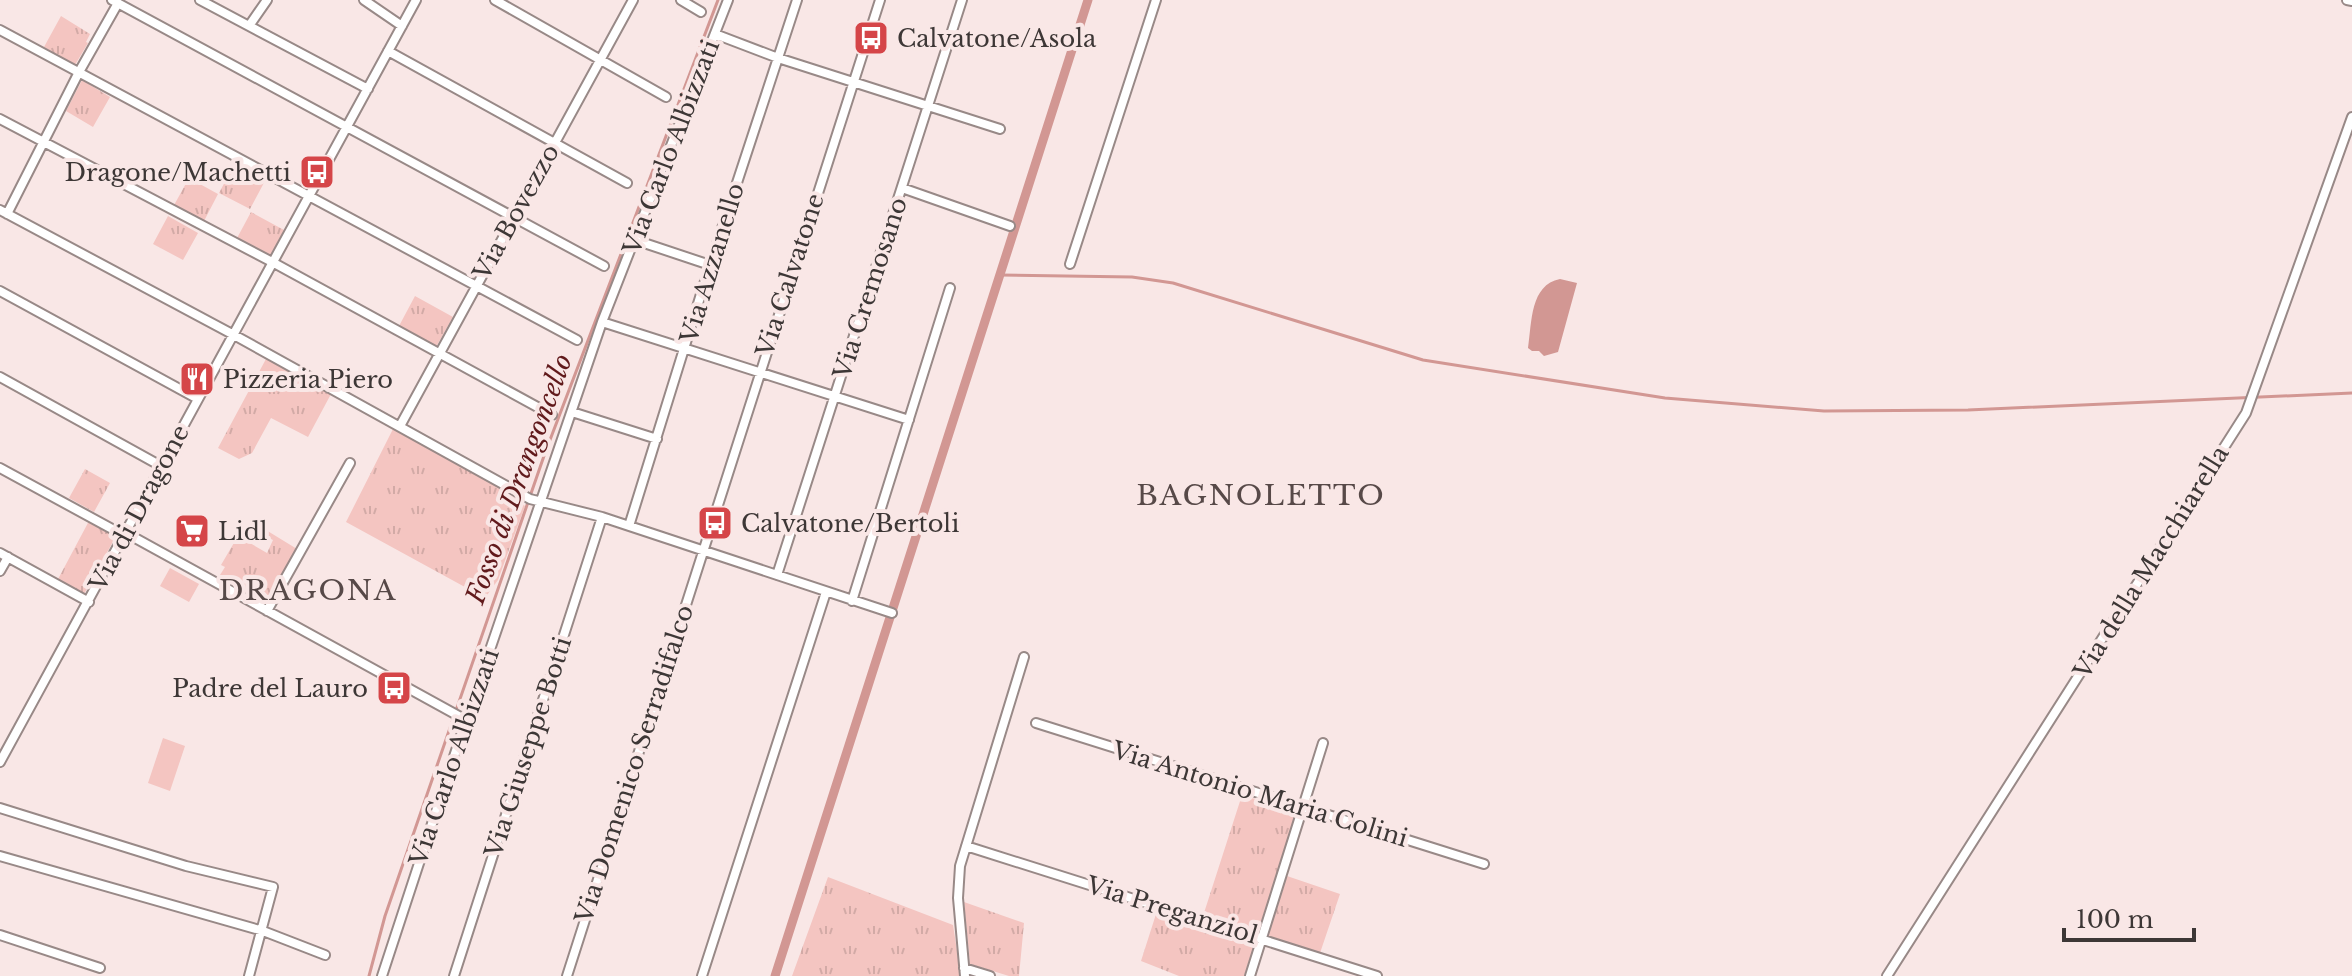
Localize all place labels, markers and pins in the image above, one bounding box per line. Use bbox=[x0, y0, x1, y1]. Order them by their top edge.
bus stop icon: Calvatone/Asola bbox=[852, 19, 890, 57]
place label: Calvatone/Asola bbox=[897, 24, 1097, 53]
bus stop icon: Dragone/Machetti bbox=[298, 153, 336, 191]
place label: Dragone/Machetti bbox=[65, 158, 291, 187]
restaurant icon: Pizzeria Piero bbox=[178, 360, 216, 398]
place label: Pizzeria Piero bbox=[223, 365, 393, 394]
bus stop icon: Calvatone/Bertoli bbox=[696, 504, 734, 542]
place label: Calvatone/Bertoli bbox=[741, 509, 959, 538]
supermarket icon: Lidl bbox=[173, 512, 211, 550]
place label: Lidl bbox=[218, 517, 268, 546]
bus stop icon: Padre del Lauro bbox=[375, 669, 413, 707]
place label: Padre del Lauro bbox=[172, 674, 368, 703]

